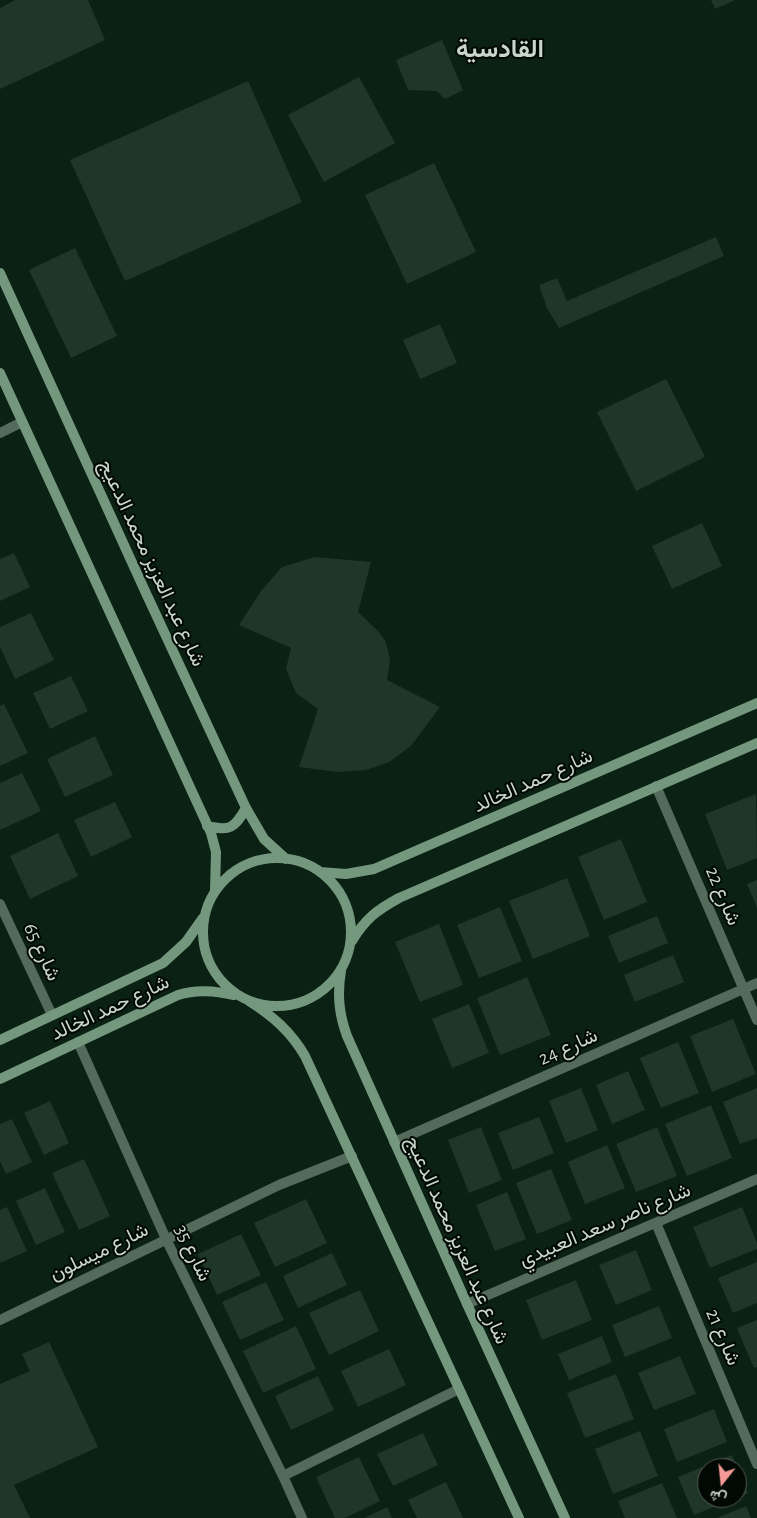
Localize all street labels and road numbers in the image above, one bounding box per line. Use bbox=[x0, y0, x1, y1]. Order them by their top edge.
street label: شارع عبد العزيز محمد الدعيج bbox=[93, 456, 211, 670]
street label: شارع حمد الخالد bbox=[470, 744, 596, 818]
street label: شارع 22 bbox=[700, 863, 746, 929]
street label: شارع 65 bbox=[18, 919, 66, 985]
street label: شارع حمد الخالد bbox=[47, 970, 173, 1046]
street label: شارع 24 bbox=[535, 1023, 601, 1071]
street label: شارع عبد العزيز محمد الدعيج bbox=[400, 1132, 514, 1348]
street label: شارع ناصر سعد العبيدي bbox=[516, 1178, 694, 1272]
street label: شارع ميسلون bbox=[46, 1218, 152, 1286]
street label: شارع 35 bbox=[169, 1221, 217, 1285]
street label: شارع 21 bbox=[700, 1305, 746, 1369]

